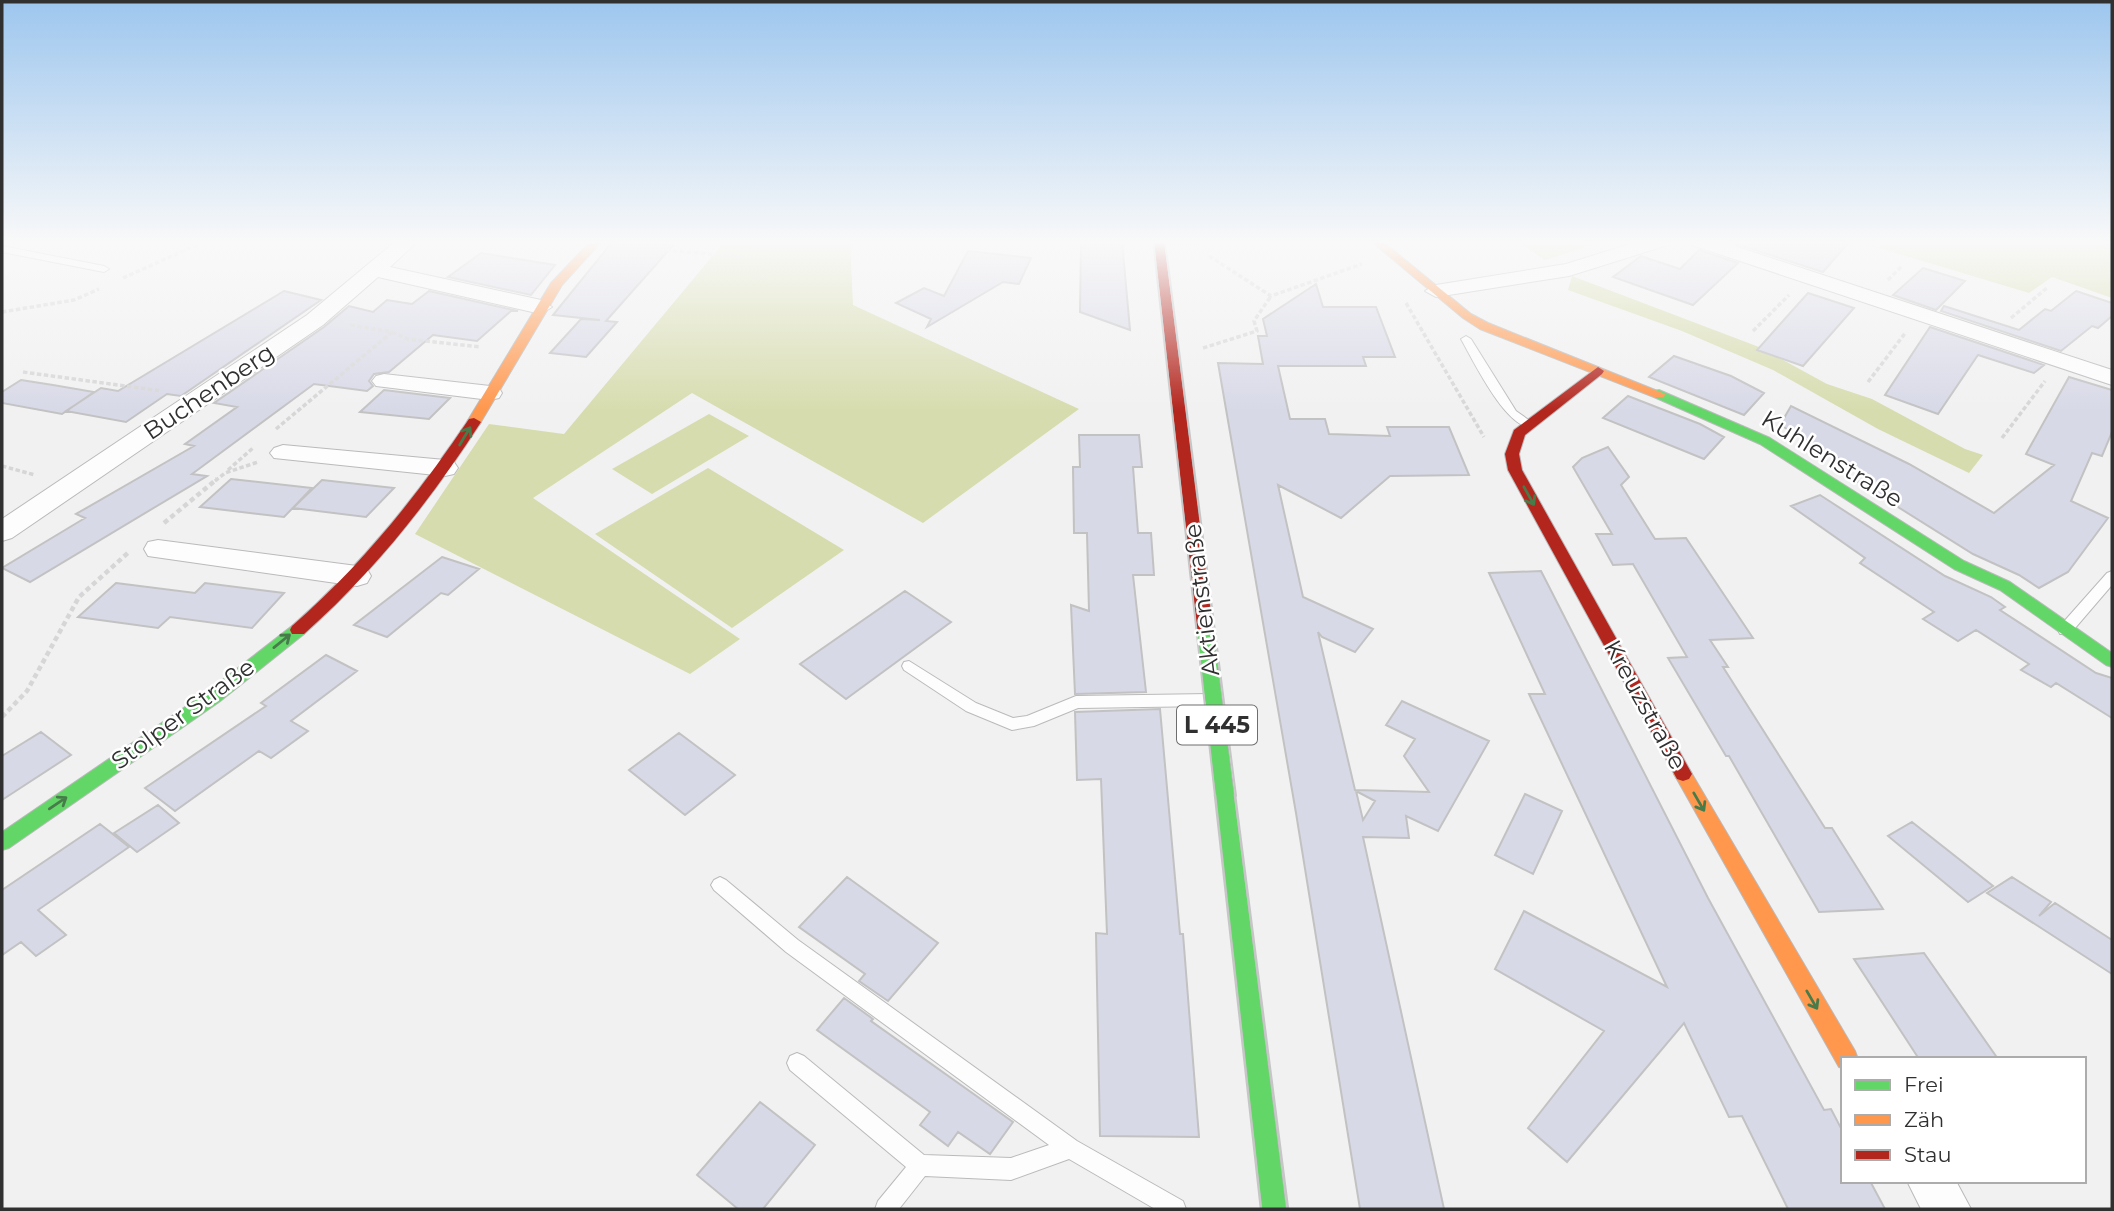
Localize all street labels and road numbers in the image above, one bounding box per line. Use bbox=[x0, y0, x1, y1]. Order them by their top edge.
street label: Buchenberg bbox=[138, 337, 279, 446]
street label: Kuhlenstraße bbox=[1756, 404, 1908, 514]
street label: Aktienstraße bbox=[1178, 522, 1225, 678]
street label: Kreuzstraße bbox=[1598, 635, 1693, 775]
street label: Stolper Straße bbox=[105, 652, 260, 775]
road number: L 445 bbox=[1177, 706, 1257, 744]

